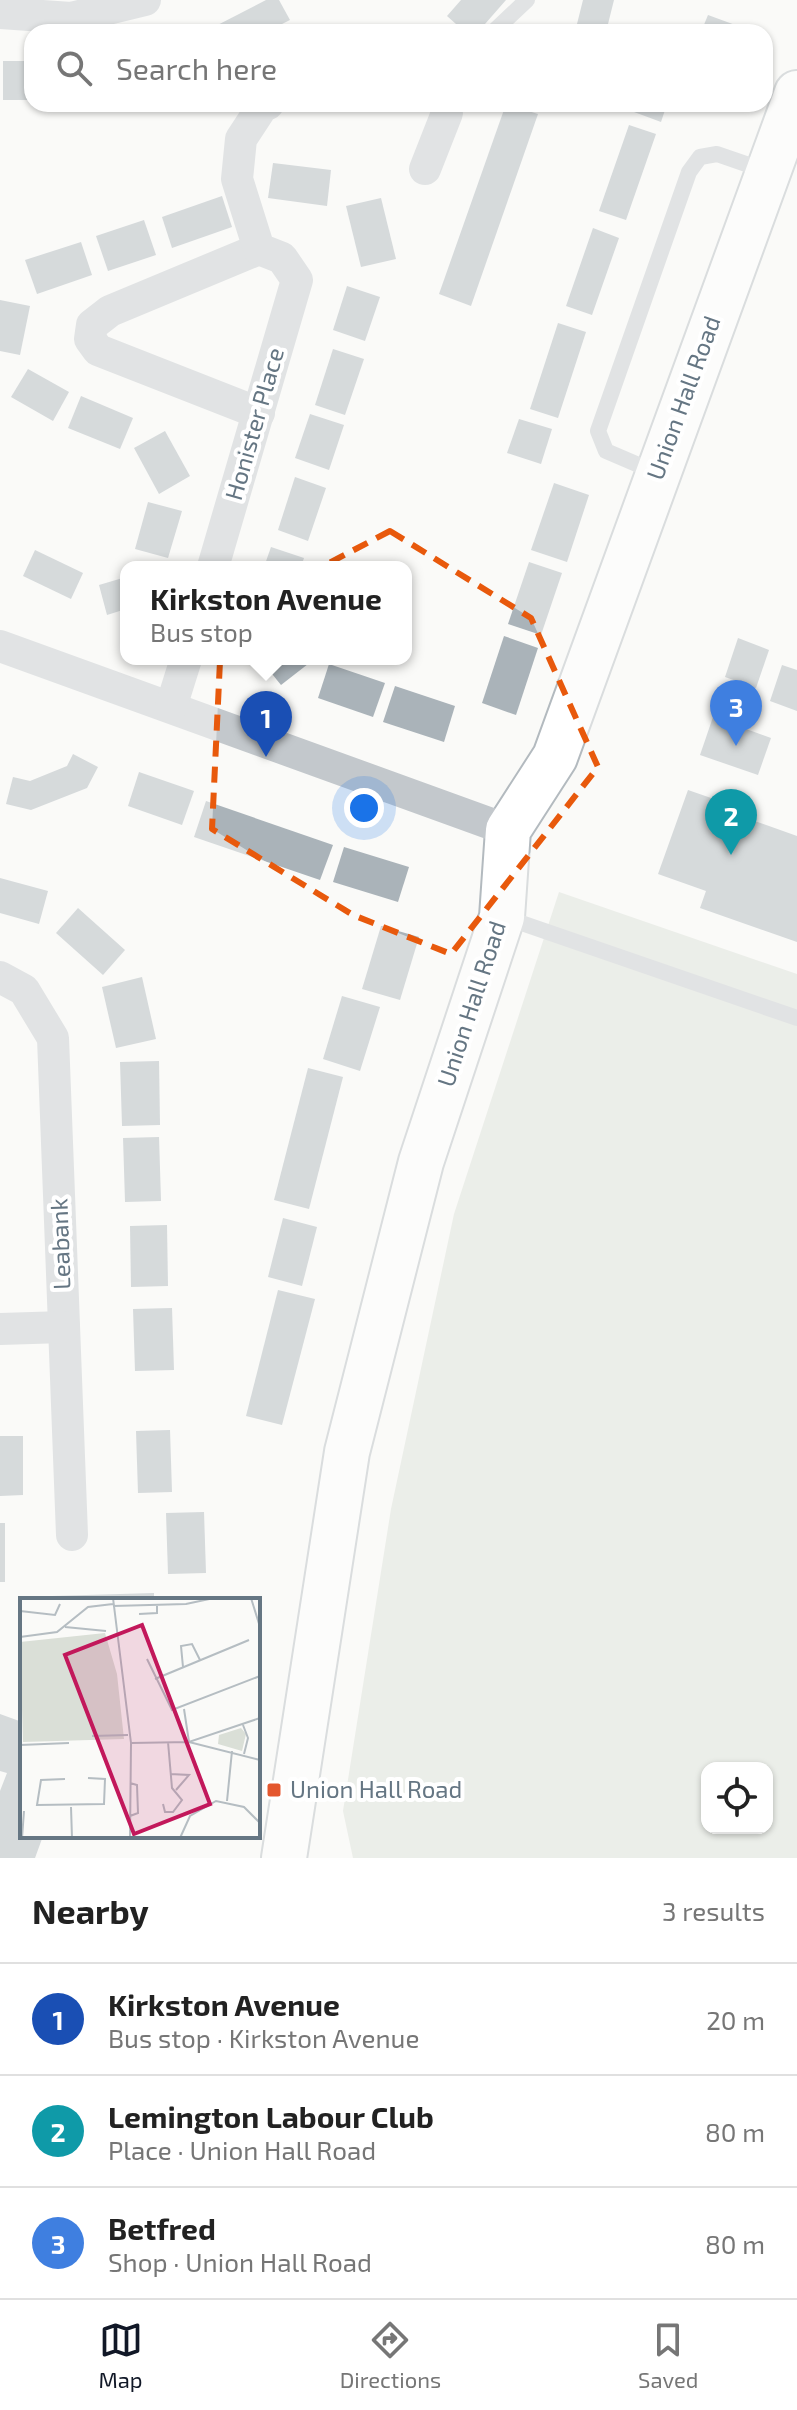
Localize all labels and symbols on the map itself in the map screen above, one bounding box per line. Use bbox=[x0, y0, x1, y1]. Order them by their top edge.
street label: Union Hall Road bbox=[640, 312, 726, 483]
street label: Honister Place bbox=[218, 344, 289, 503]
pin: 3 bbox=[710, 680, 762, 746]
pin: 1 bbox=[240, 691, 292, 757]
your location bbox=[344, 788, 384, 828]
pin: 2 bbox=[705, 789, 757, 855]
street label: Union Hall Road bbox=[430, 917, 511, 1090]
street label: Leabank bbox=[43, 1198, 76, 1290]
inset map bbox=[20, 1598, 260, 1838]
place label: Union Hall Road bbox=[290, 1774, 462, 1803]
marker: Union Hall Road bbox=[265, 1781, 283, 1799]

